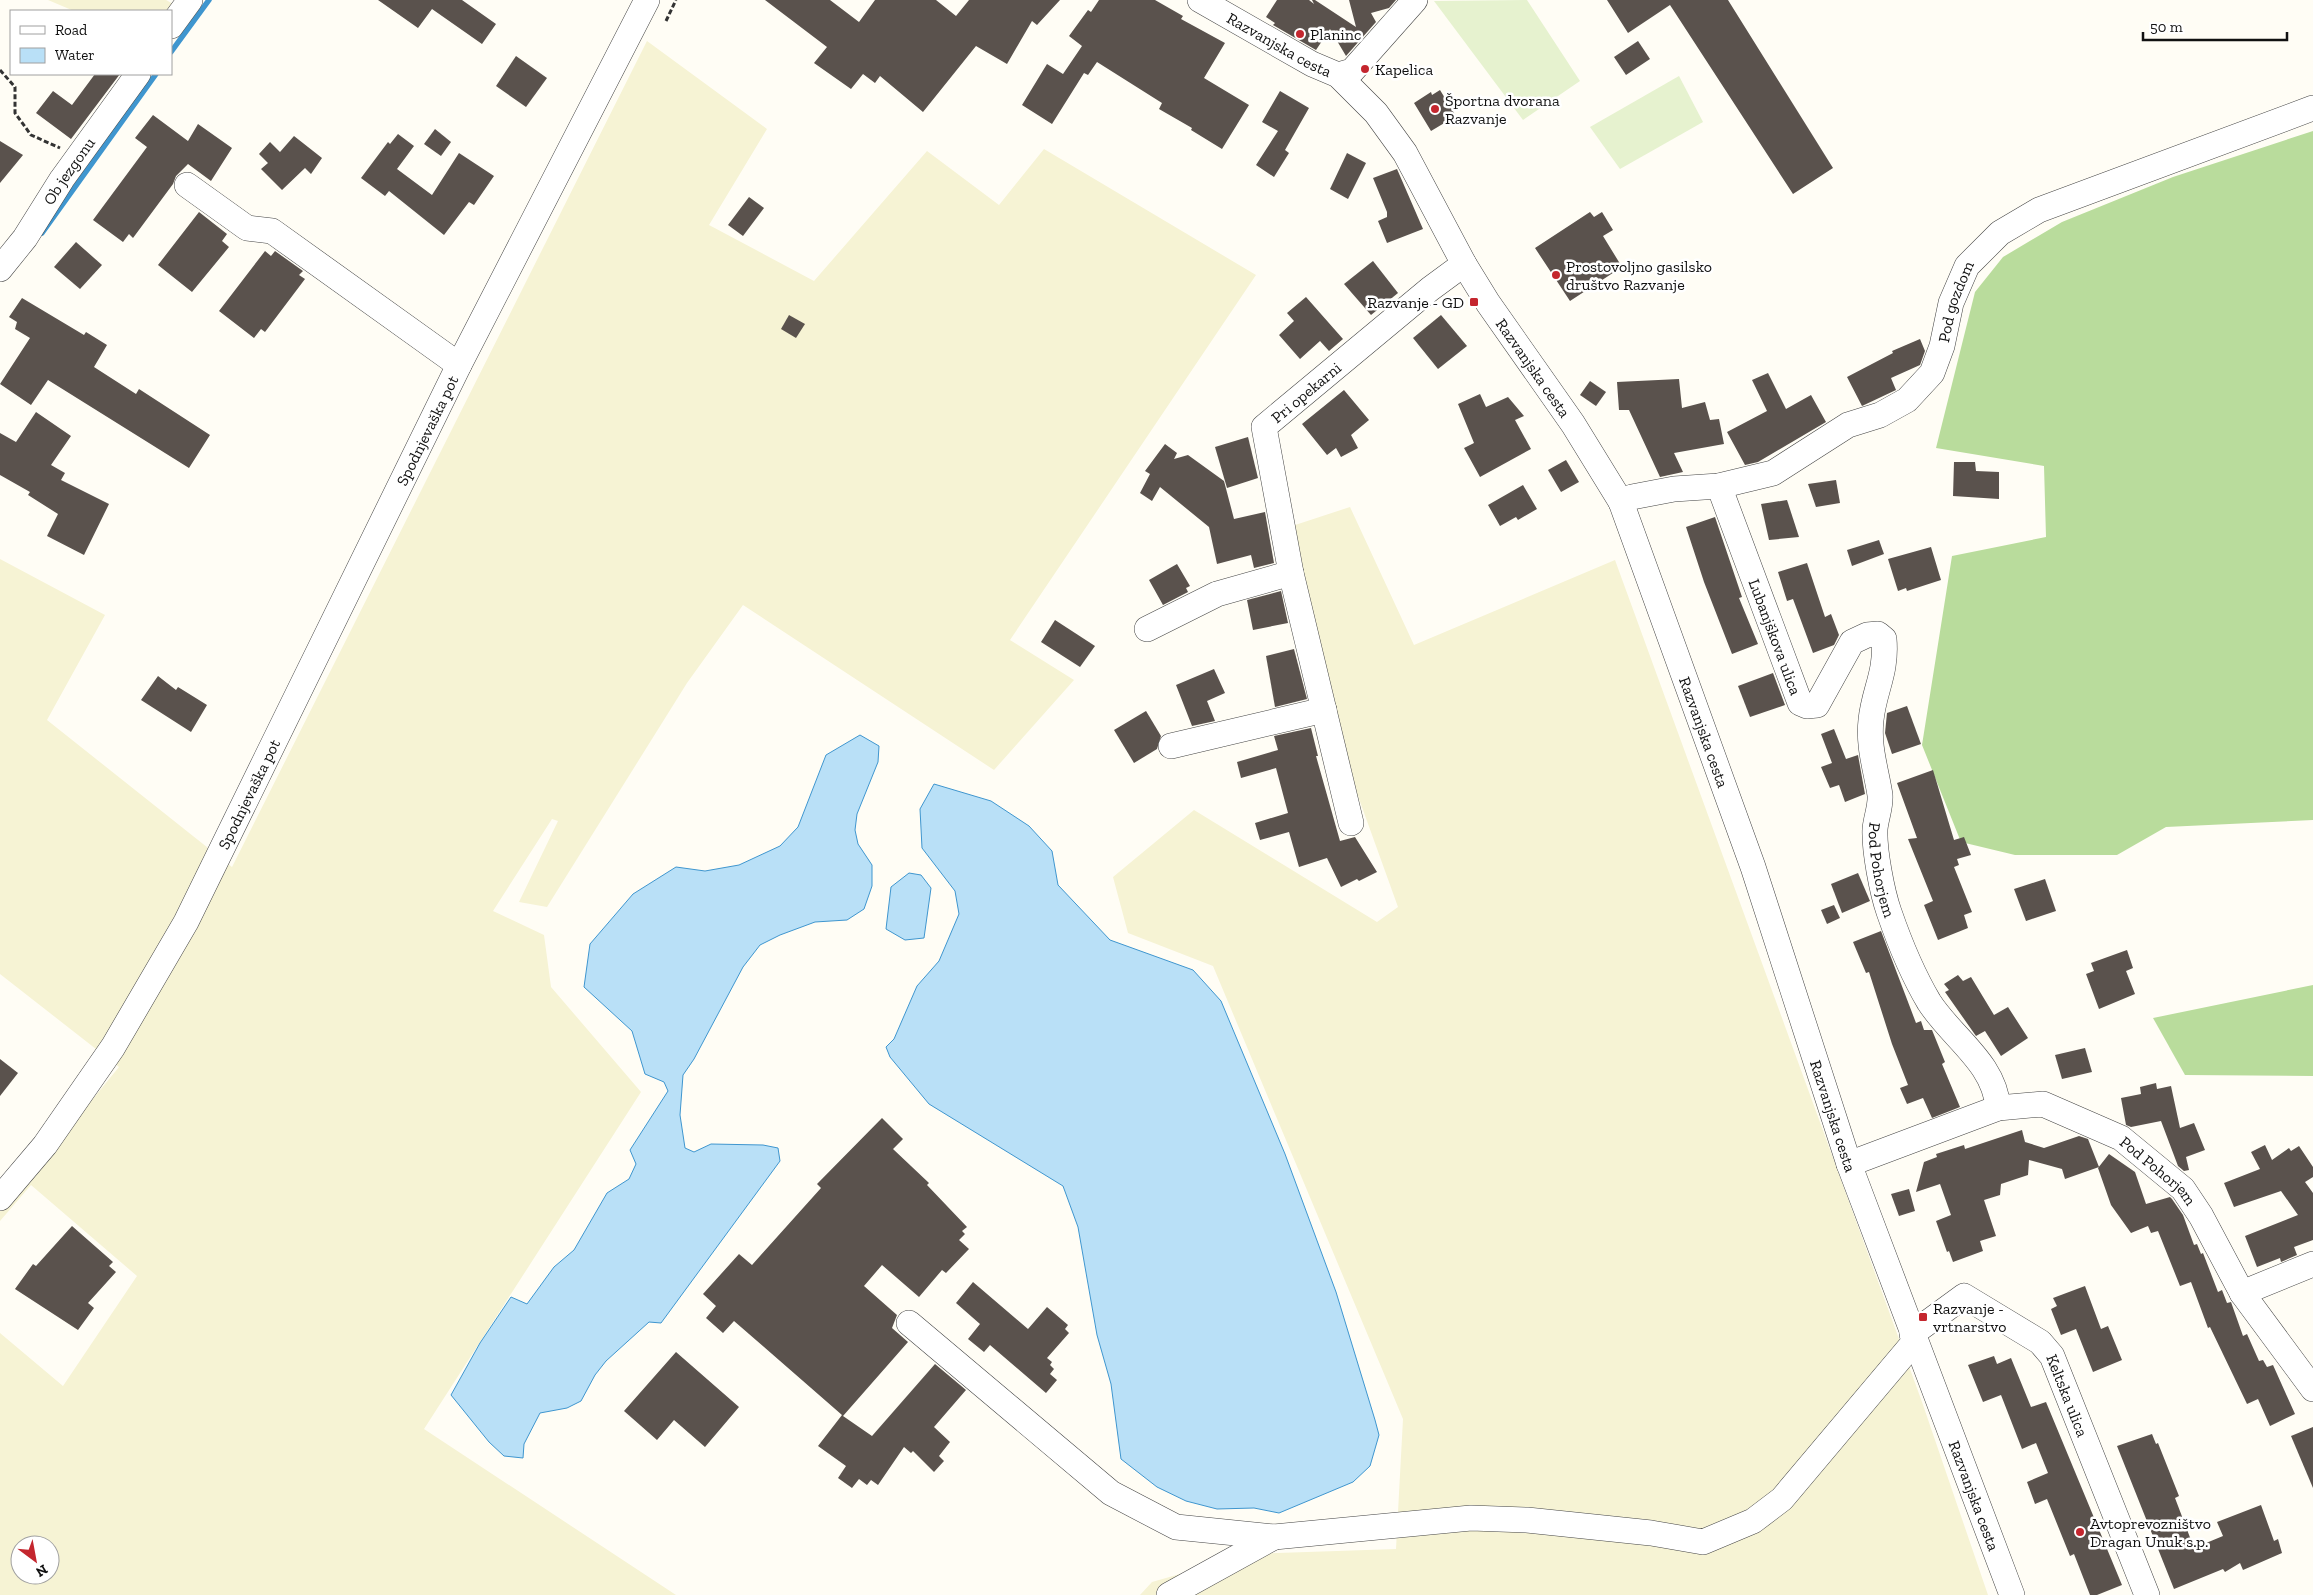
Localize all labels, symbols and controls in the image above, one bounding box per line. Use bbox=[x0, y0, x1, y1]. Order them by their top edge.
street label: Razvanjska cesta bbox=[1224, 8, 1334, 81]
legend bbox=[10, 10, 172, 75]
scale bar bbox=[2143, 10, 2287, 42]
text: 50 m bbox=[2150, 18, 2183, 36]
text: Road bbox=[55, 21, 88, 39]
place label: Planinc bbox=[1310, 25, 1361, 44]
marker: Planinc bbox=[1294, 28, 1306, 40]
text: Water bbox=[55, 46, 95, 64]
place label: Kapelica bbox=[1375, 60, 1433, 79]
marker: Kapelica bbox=[1359, 63, 1371, 75]
place label: Športna dvorana Razvanje bbox=[1445, 91, 1560, 128]
marker: Športna dvorana Razvanje bbox=[1429, 103, 1441, 115]
street label: Ob jezgonu bbox=[39, 134, 99, 208]
place label: Prostovoljno gasilsko društvo Razvanje bbox=[1566, 257, 1712, 294]
street label: Pod gozdom bbox=[1934, 258, 1978, 344]
marker: Prostovoljno gasilsko društvo Razvanje bbox=[1550, 269, 1562, 281]
place label: Razvanje - GD bbox=[1367, 293, 1464, 312]
marker: Razvanje - GD bbox=[1468, 296, 1480, 308]
street label: Razvanjska cesta bbox=[1492, 315, 1574, 421]
street label: Pri opekarni bbox=[1267, 358, 1345, 427]
street label: Spodnjevaška pot bbox=[392, 372, 462, 489]
street label: Lubanjškova ulica bbox=[1745, 576, 1805, 698]
street label: Razvanjska cesta bbox=[1675, 674, 1733, 790]
street label: Spodnjevaška pot bbox=[214, 736, 284, 853]
street label: Pod Pohorjem bbox=[1865, 821, 1899, 920]
street label: Razvanjska cesta bbox=[1806, 1058, 1860, 1175]
street label: Pod Pohorjem bbox=[2116, 1132, 2200, 1209]
place label: Razvanje - vrtnarstvo bbox=[1933, 1299, 2006, 1336]
marker: Razvanje - vrtnarstvo bbox=[1917, 1311, 1929, 1323]
street label: Keltska ulica bbox=[2042, 1351, 2092, 1440]
street label: Razvanjska cesta bbox=[1944, 1438, 2003, 1554]
place label: Avtoprevozništvo Dragan Unuk s.p. bbox=[2090, 1514, 2211, 1551]
marker: Avtoprevozništvo Dragan Unuk s.p. bbox=[2074, 1526, 2086, 1538]
north arrow bbox=[10, 1535, 60, 1585]
text: N bbox=[32, 1561, 51, 1581]

